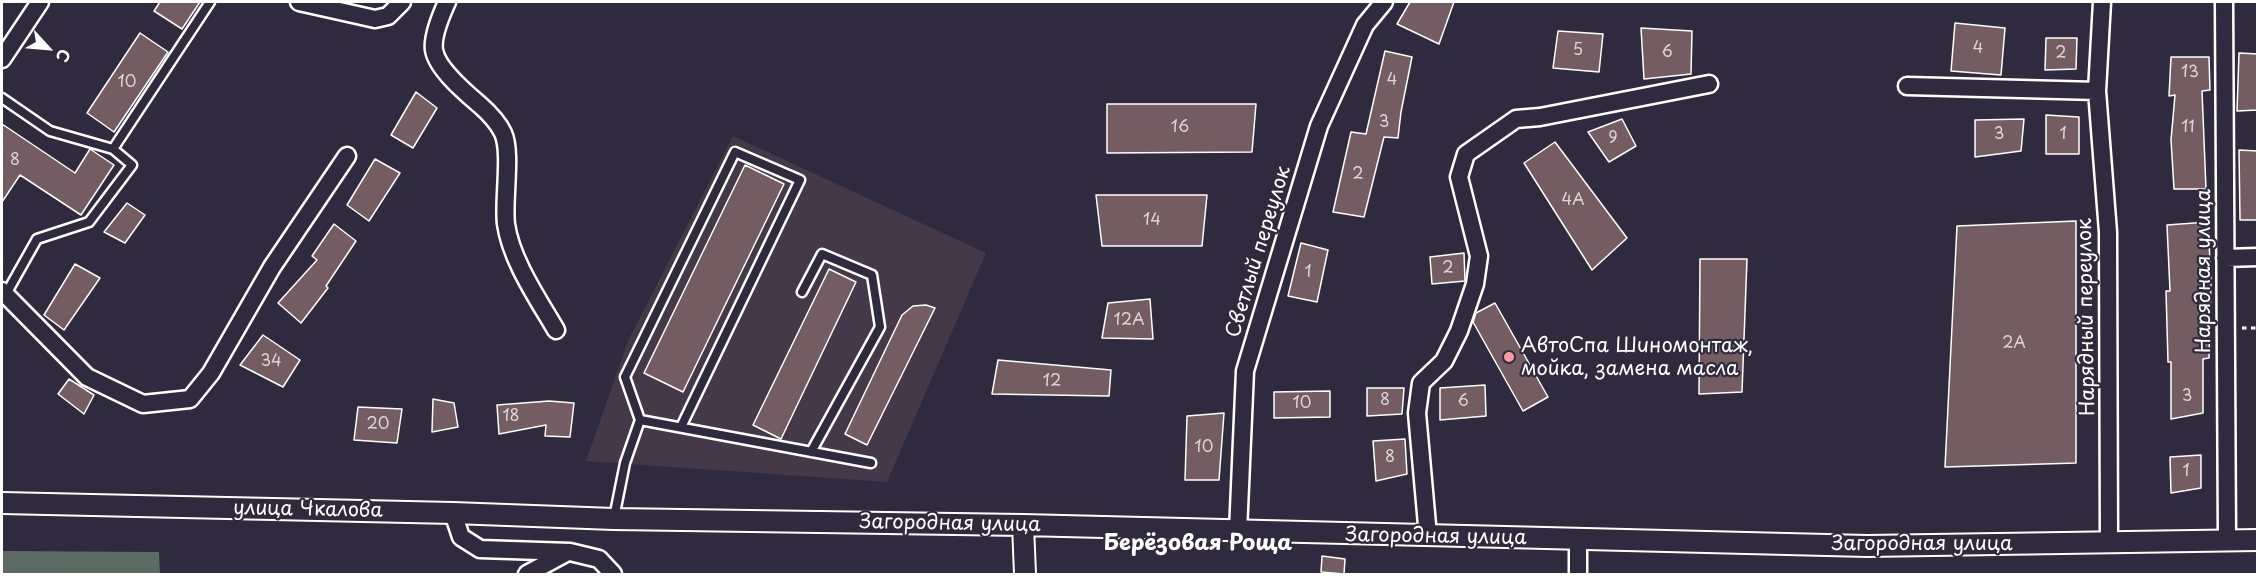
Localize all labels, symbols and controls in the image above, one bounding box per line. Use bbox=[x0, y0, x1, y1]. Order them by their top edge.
north arrow bbox=[18, 18, 78, 78]
house number: 4 bbox=[1973, 39, 1983, 59]
house number: 5 bbox=[1573, 41, 1583, 61]
house number: 6 bbox=[1661, 43, 1673, 63]
house number: 2 bbox=[2055, 44, 2067, 64]
text: С bbox=[51, 45, 78, 67]
house number: 13 bbox=[2181, 63, 2199, 83]
house number: 4 bbox=[1387, 71, 1397, 91]
house number: 10 bbox=[118, 73, 136, 93]
house number: 3 bbox=[1379, 113, 1389, 133]
house number: 16 bbox=[1171, 118, 1189, 138]
house number: 11 bbox=[2181, 118, 2195, 138]
house number: 3 bbox=[1994, 125, 2004, 145]
house number: 1 bbox=[2059, 125, 2067, 145]
house number: 9 bbox=[1608, 129, 1618, 149]
house number: 8 bbox=[10, 151, 20, 171]
street label: Светлый переулок bbox=[1221, 163, 1297, 341]
house number: 2 bbox=[1352, 165, 1364, 185]
street label: Нарядная улица bbox=[2192, 189, 2216, 353]
house number: 4А bbox=[1562, 191, 1584, 211]
house number: 14 bbox=[1143, 211, 1161, 231]
street label: Нарядный переулок bbox=[2073, 218, 2101, 416]
house number: 2 bbox=[1442, 259, 1454, 279]
house number: 1 bbox=[1304, 263, 1312, 283]
house number: 12А bbox=[1114, 311, 1144, 331]
place label: АвтоСпа Шиномонтаж, мойка, замена масла bbox=[1521, 334, 1753, 381]
house number: 2А bbox=[2002, 334, 2026, 354]
marker: АвтоСпа Шиномонтаж, мойка, замена масла bbox=[1502, 350, 1516, 364]
house number: 34 bbox=[260, 352, 282, 372]
house number: 12 bbox=[1043, 372, 1061, 392]
house number: 3 bbox=[2182, 387, 2192, 407]
house number: 8 bbox=[1380, 391, 1390, 411]
house number: 6 bbox=[1457, 392, 1469, 412]
house number: 10 bbox=[1293, 394, 1311, 414]
house number: 18 bbox=[502, 407, 520, 427]
house number: 20 bbox=[367, 415, 389, 435]
house number: 10 bbox=[1195, 438, 1213, 458]
house number: 8 bbox=[1385, 448, 1395, 468]
house number: 1 bbox=[2182, 462, 2190, 482]
street label: улица Чкалова bbox=[233, 497, 383, 523]
street label: Загородная улица bbox=[859, 510, 1041, 538]
street label: Загородная улица bbox=[1345, 523, 1527, 551]
district label: Берёзовая Роща bbox=[1104, 531, 1292, 557]
street label: Загородная улица bbox=[1831, 532, 2013, 556]

